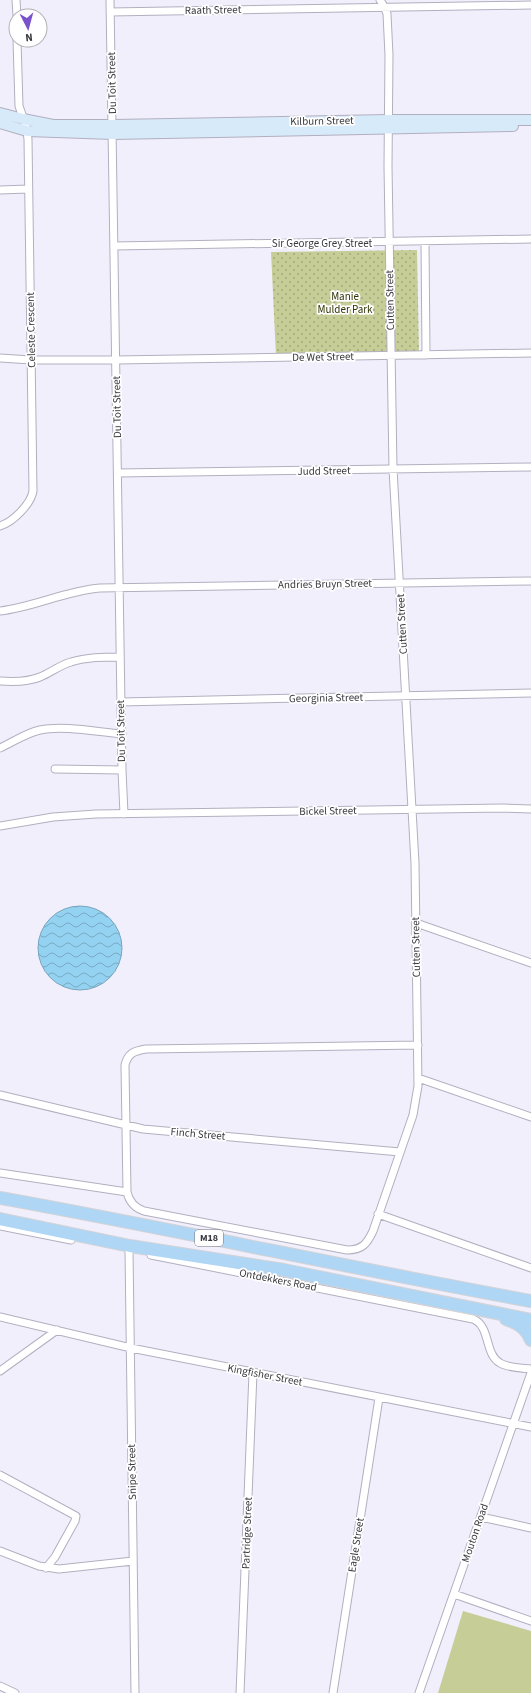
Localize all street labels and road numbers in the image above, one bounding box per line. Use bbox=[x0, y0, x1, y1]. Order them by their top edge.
street label: Raath Street bbox=[185, 2, 242, 18]
street label: Du Toit Street bbox=[104, 51, 120, 114]
street label: Kilburn Street bbox=[290, 113, 354, 129]
street label: Sir George Grey Street bbox=[272, 236, 373, 251]
street label: Cutten Street bbox=[382, 269, 398, 330]
street label: Celeste Crescent bbox=[23, 292, 39, 368]
street label: De Wet Street bbox=[292, 349, 354, 365]
street label: Du Toit Street bbox=[109, 375, 125, 438]
street label: Judd Street bbox=[297, 463, 351, 479]
street label: Andries Bruyn Street bbox=[278, 576, 372, 592]
street label: Cutten Street bbox=[393, 593, 411, 655]
street label: Georginia Street bbox=[289, 690, 364, 706]
street label: Du Toit Street bbox=[113, 699, 129, 762]
street label: Bickel Street bbox=[299, 803, 357, 819]
street label: Cutten Street bbox=[408, 916, 424, 977]
street label: Finch Street bbox=[170, 1124, 226, 1144]
road number: M18 bbox=[195, 1230, 223, 1246]
street label: Ontdekkers Road bbox=[238, 1265, 318, 1295]
street label: Kingfisher Street bbox=[226, 1360, 304, 1390]
street label: Snipe Street bbox=[124, 1444, 140, 1500]
street label: Partridge Street bbox=[238, 1496, 256, 1569]
street label: Mouton Road bbox=[458, 1502, 492, 1564]
street label: Eagle Street bbox=[344, 1516, 368, 1573]

